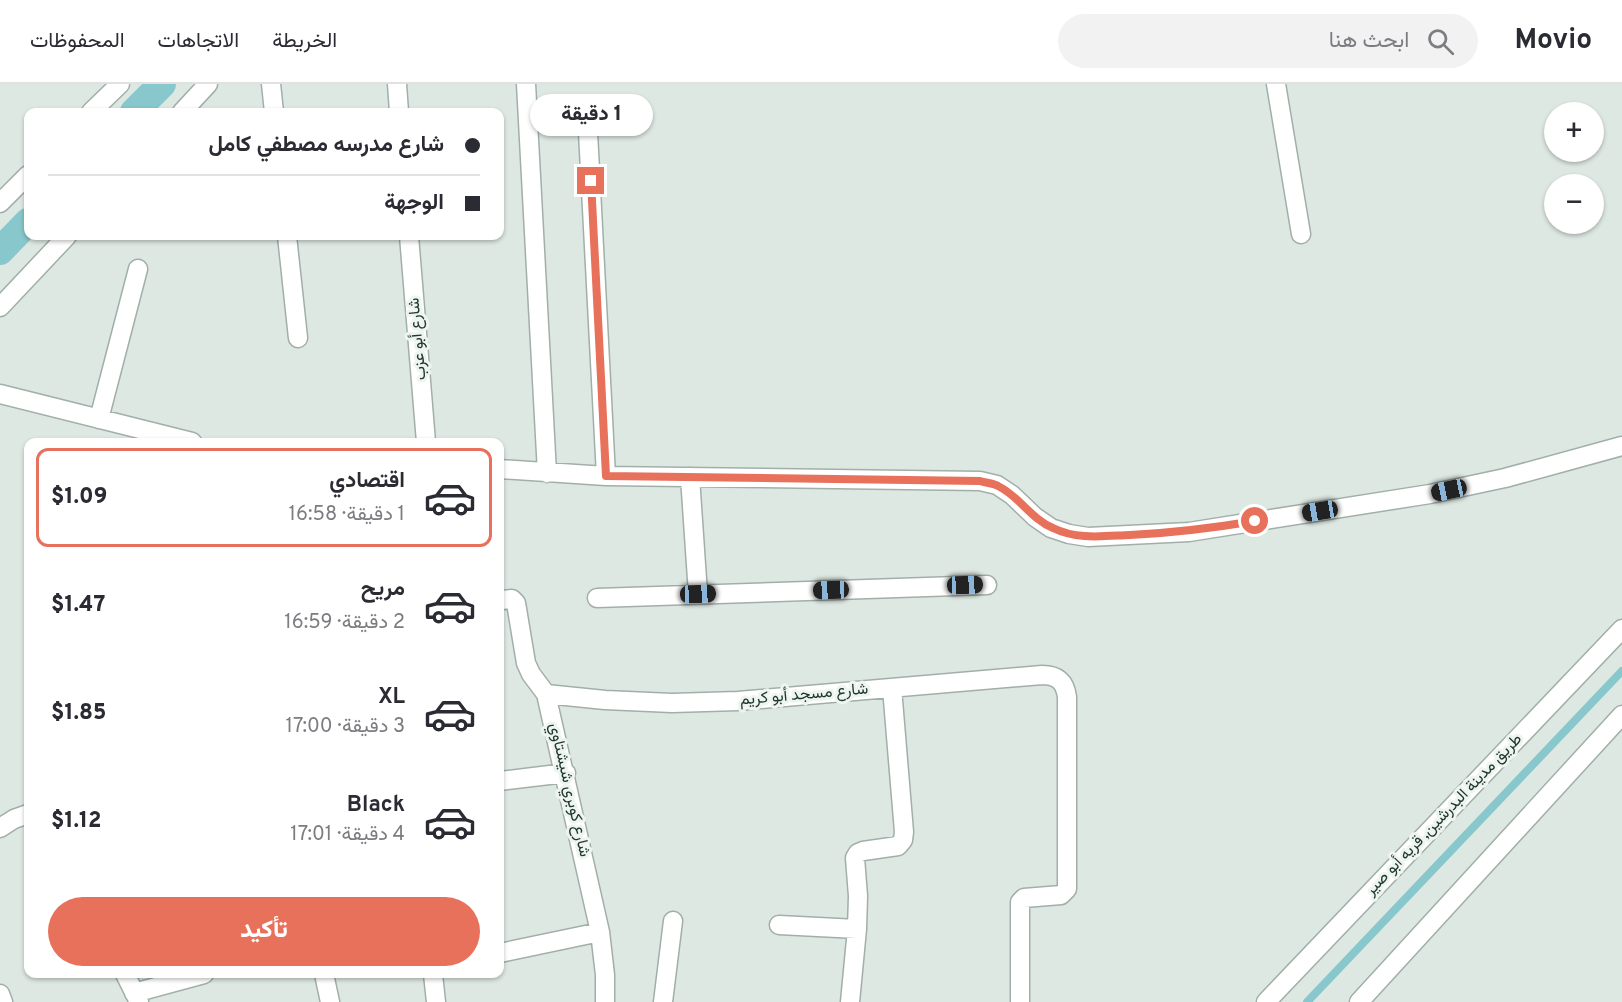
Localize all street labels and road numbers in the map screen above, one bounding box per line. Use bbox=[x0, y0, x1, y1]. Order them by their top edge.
street label: شارع أبو عزب bbox=[404, 297, 432, 381]
street label: شارع مسجد أبو كريم bbox=[739, 679, 869, 711]
street label: شارع كوبري شيشتاوي bbox=[542, 721, 594, 859]
street label: طريق مدينة البدرشين, قريه أبو صير bbox=[1361, 730, 1527, 901]

